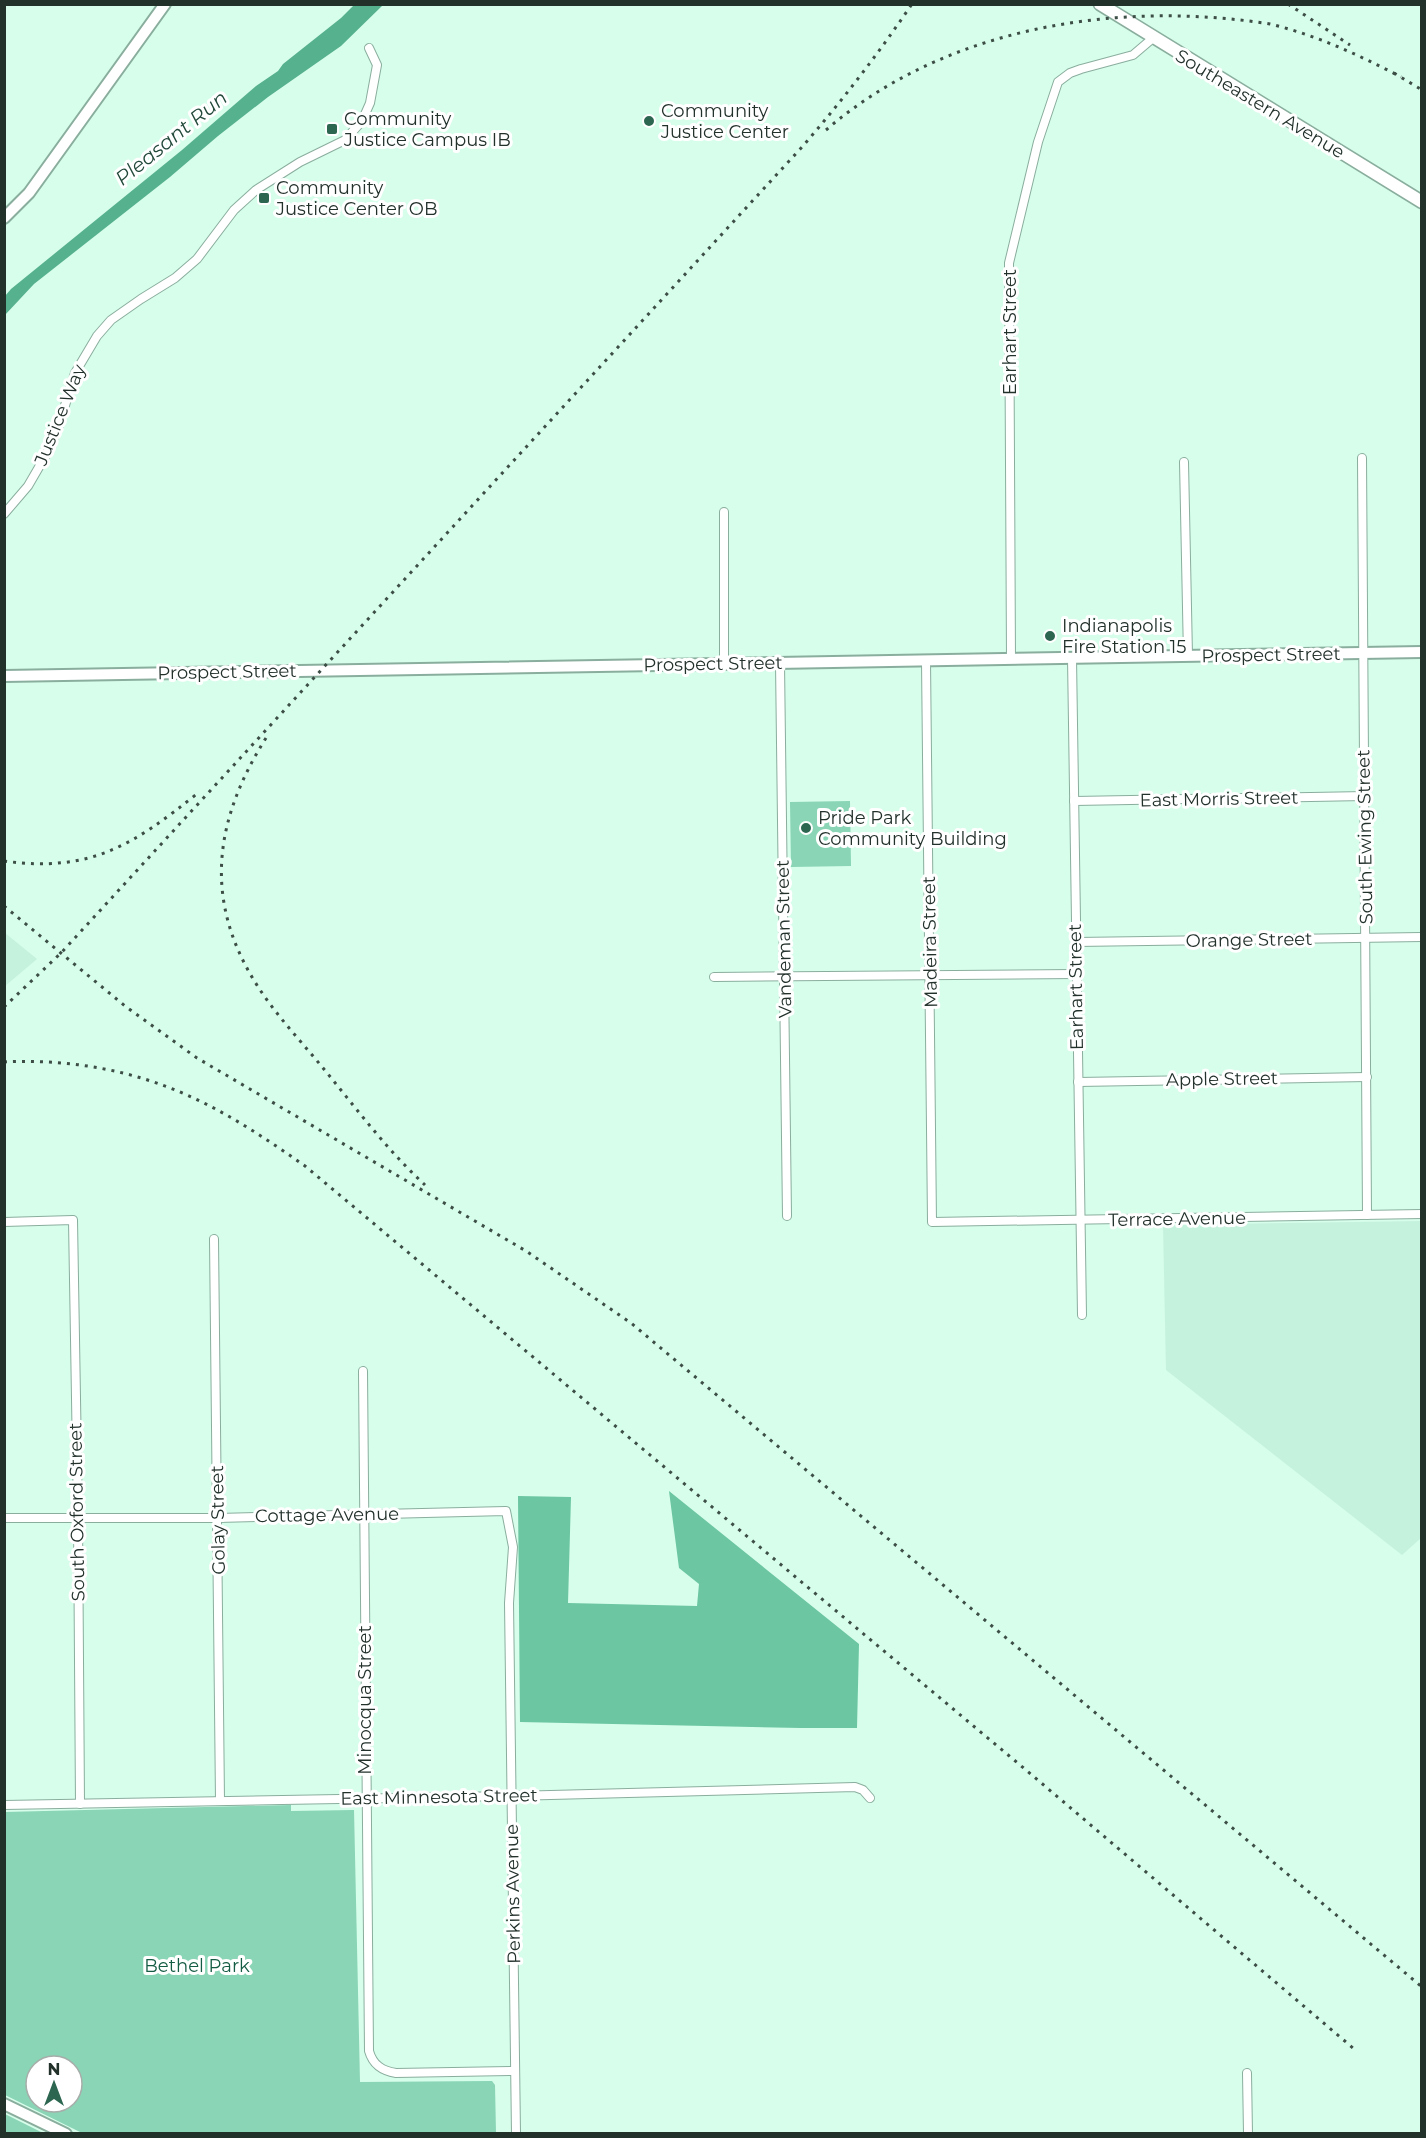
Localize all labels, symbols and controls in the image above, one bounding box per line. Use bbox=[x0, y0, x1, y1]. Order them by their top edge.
street label: Southeastern Avenue bbox=[1171, 45, 1349, 163]
water label: Pleasant Run bbox=[110, 86, 232, 190]
place label: Community Justice Center bbox=[660, 100, 789, 143]
place label: Community Justice Campus IB bbox=[343, 108, 511, 151]
marker: Community Justice Center bbox=[642, 114, 656, 128]
marker: Community Justice Campus IB bbox=[325, 122, 339, 136]
place label: Community Justice Center OB bbox=[275, 177, 437, 220]
marker: Community Justice Center OB bbox=[257, 191, 271, 205]
street label: Earhart Street bbox=[999, 269, 1021, 395]
street label: Justice Way bbox=[29, 361, 90, 469]
place label: Indianapolis Fire Station 15 bbox=[1062, 615, 1186, 658]
marker: Indianapolis Fire Station 15 bbox=[1043, 629, 1057, 643]
street label: Prospect Street bbox=[1201, 643, 1341, 667]
street label: Prospect Street bbox=[643, 652, 783, 676]
street label: Prospect Street bbox=[157, 660, 297, 684]
street label: South Ewing Street bbox=[1352, 749, 1378, 925]
street label: East Morris Street bbox=[1139, 787, 1299, 811]
place label: Pride Park Community Building bbox=[818, 807, 1007, 850]
marker: Pride Park Community Building bbox=[799, 821, 813, 835]
street label: Vandeman Street bbox=[772, 860, 796, 1018]
street label: Madeira Street bbox=[918, 876, 942, 1008]
street label: Earhart Street bbox=[1064, 924, 1088, 1050]
street label: Orange Street bbox=[1185, 928, 1313, 952]
street label: Apple Street bbox=[1166, 1067, 1278, 1091]
street label: Terrace Avenue bbox=[1108, 1207, 1246, 1231]
street label: South Oxford Street bbox=[64, 1422, 90, 1602]
street label: Golay Street bbox=[206, 1465, 230, 1575]
street label: Cottage Avenue bbox=[255, 1503, 399, 1527]
street label: Minocqua Street bbox=[354, 1625, 376, 1775]
street label: East Minnesota Street bbox=[340, 1784, 538, 1810]
street label: Perkins Avenue bbox=[501, 1824, 525, 1964]
park label: Bethel Park bbox=[144, 1955, 250, 1977]
north arrow bbox=[24, 2054, 84, 2114]
text: N bbox=[48, 2060, 60, 2079]

